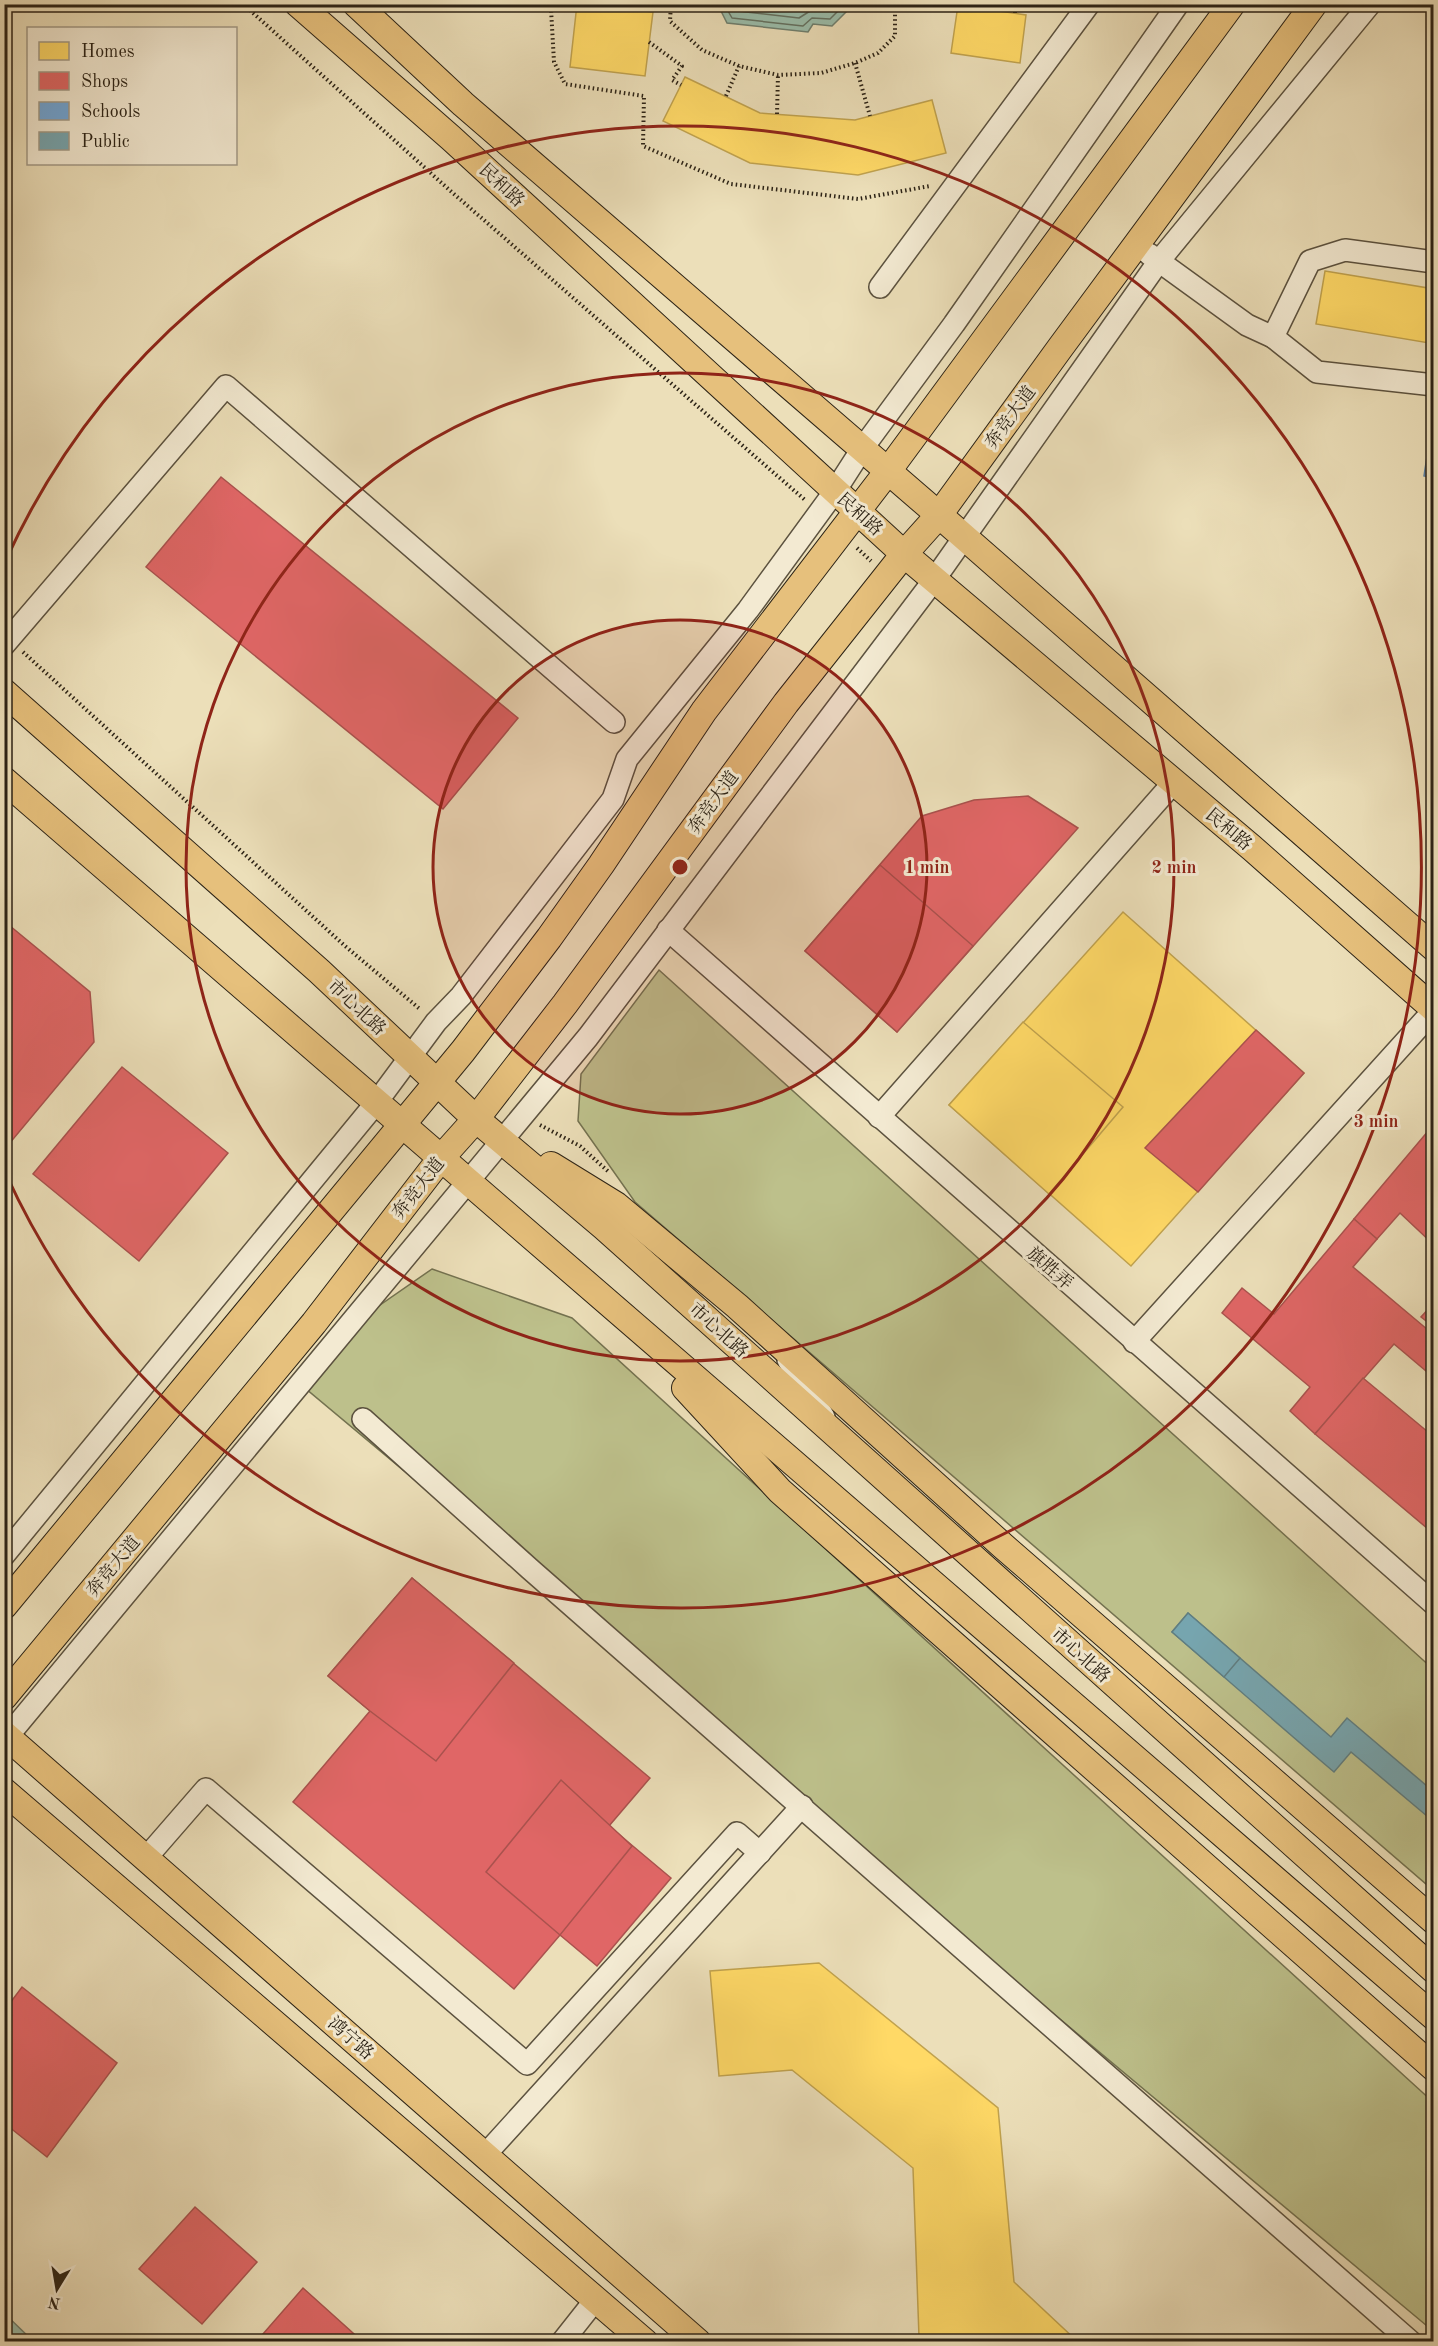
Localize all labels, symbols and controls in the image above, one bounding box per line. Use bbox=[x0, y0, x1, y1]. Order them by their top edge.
legend bbox=[27, 27, 237, 165]
text: Homes bbox=[81, 43, 135, 61]
text: Shops bbox=[81, 73, 128, 91]
text: Schools bbox=[81, 103, 141, 121]
text: Public bbox=[81, 133, 130, 151]
street label: 民和路 bbox=[475, 159, 529, 211]
street label: 奔竞大道 bbox=[981, 382, 1039, 452]
street label: 民和路 bbox=[833, 489, 887, 539]
street label: 奔竞大道 bbox=[684, 767, 742, 837]
street label: 民和路 bbox=[1202, 804, 1256, 854]
centre of rings bbox=[670, 857, 690, 877]
text: 1 min bbox=[904, 859, 950, 877]
text: 2 min bbox=[1151, 859, 1197, 877]
street label: 市心北路 bbox=[324, 975, 390, 1039]
text: 3 min bbox=[1353, 1113, 1399, 1131]
street label: 奔竞大道 bbox=[388, 1153, 448, 1223]
street label: 旗胜弄 bbox=[1023, 1243, 1077, 1293]
street label: 市心北路 bbox=[686, 1298, 752, 1362]
street label: 奔竞大道 bbox=[82, 1532, 144, 1600]
street label: 市心北路 bbox=[1048, 1623, 1114, 1687]
street label: 鸿宁路 bbox=[324, 2013, 378, 2063]
north arrow bbox=[27, 2259, 87, 2319]
text: N bbox=[46, 2293, 62, 2311]

